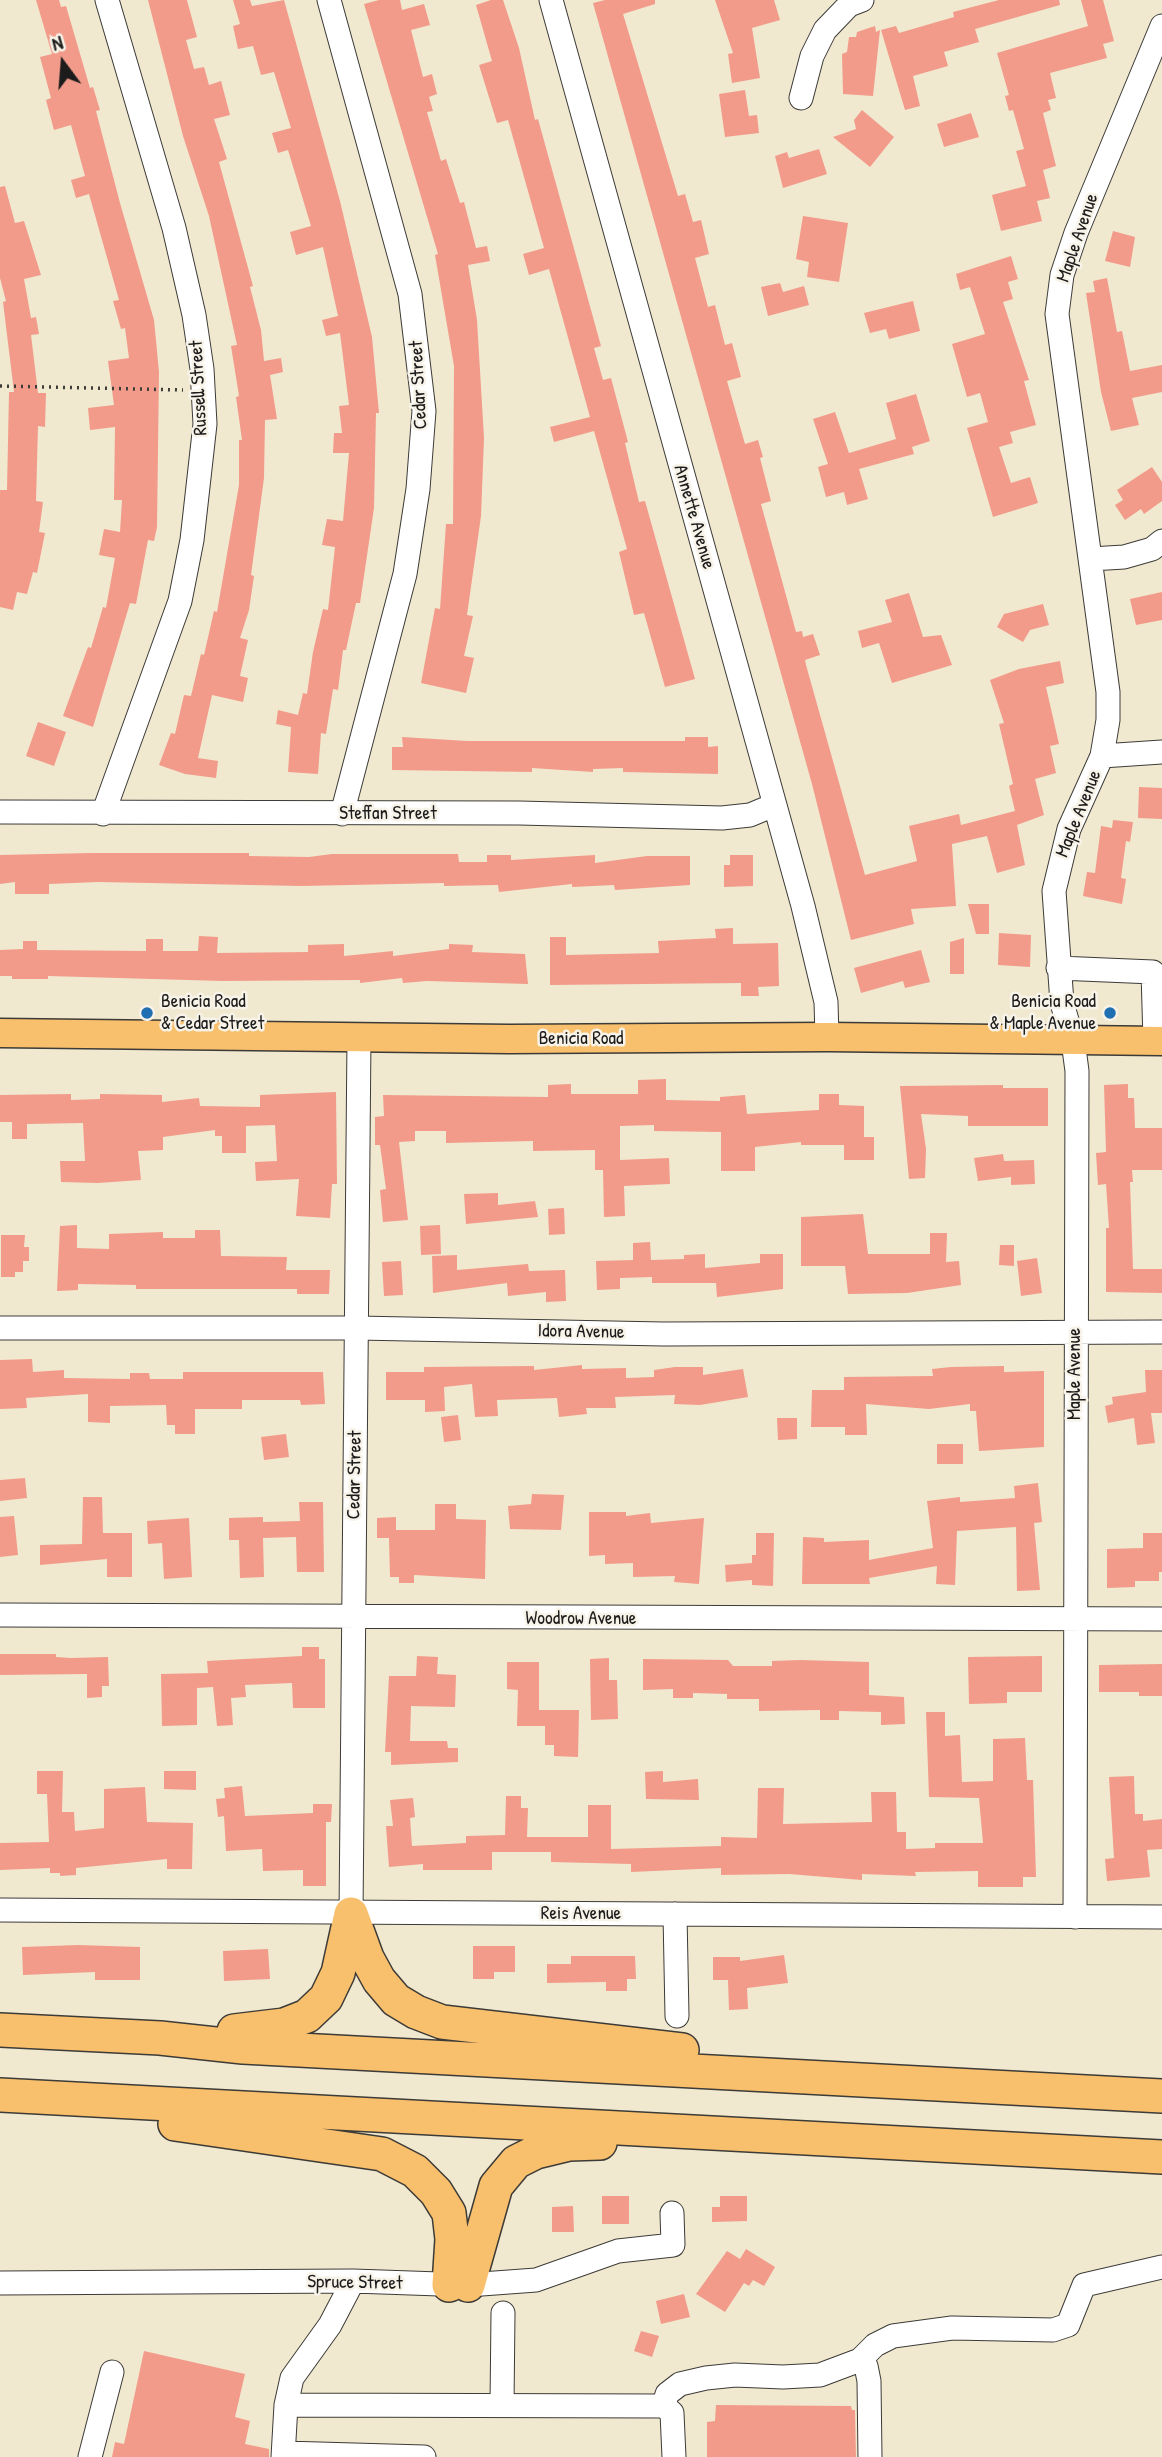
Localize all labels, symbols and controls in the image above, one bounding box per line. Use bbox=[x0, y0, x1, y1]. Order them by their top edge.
north arrow bbox=[28, 28, 98, 98]
text: N bbox=[49, 29, 66, 57]
street label: Maple Avenue bbox=[1052, 191, 1104, 285]
street label: Russell Street bbox=[185, 340, 213, 436]
street label: Cedar Street bbox=[405, 340, 433, 430]
street label: Annette Avenue bbox=[668, 462, 720, 572]
street label: Maple Avenue bbox=[1051, 767, 1107, 861]
street label: Steffan Street bbox=[339, 803, 437, 825]
place label: Benicia Road & Cedar Street bbox=[161, 991, 264, 1035]
place label: Benicia Road & Maple Avenue bbox=[990, 991, 1096, 1035]
marker: Benicia Road & Cedar Street bbox=[139, 1005, 155, 1021]
marker: Benicia Road & Maple Avenue bbox=[1102, 1005, 1118, 1021]
street label: Benicia Road bbox=[539, 1028, 623, 1050]
street label: Idora Avenue bbox=[537, 1320, 625, 1344]
street label: Maple Avenue bbox=[1064, 1328, 1086, 1420]
street label: Cedar Street bbox=[343, 1430, 367, 1520]
street label: Woodrow Avenue bbox=[526, 1608, 636, 1630]
street label: Reis Avenue bbox=[541, 1903, 621, 1925]
street label: Spruce Street bbox=[307, 2271, 403, 2295]

